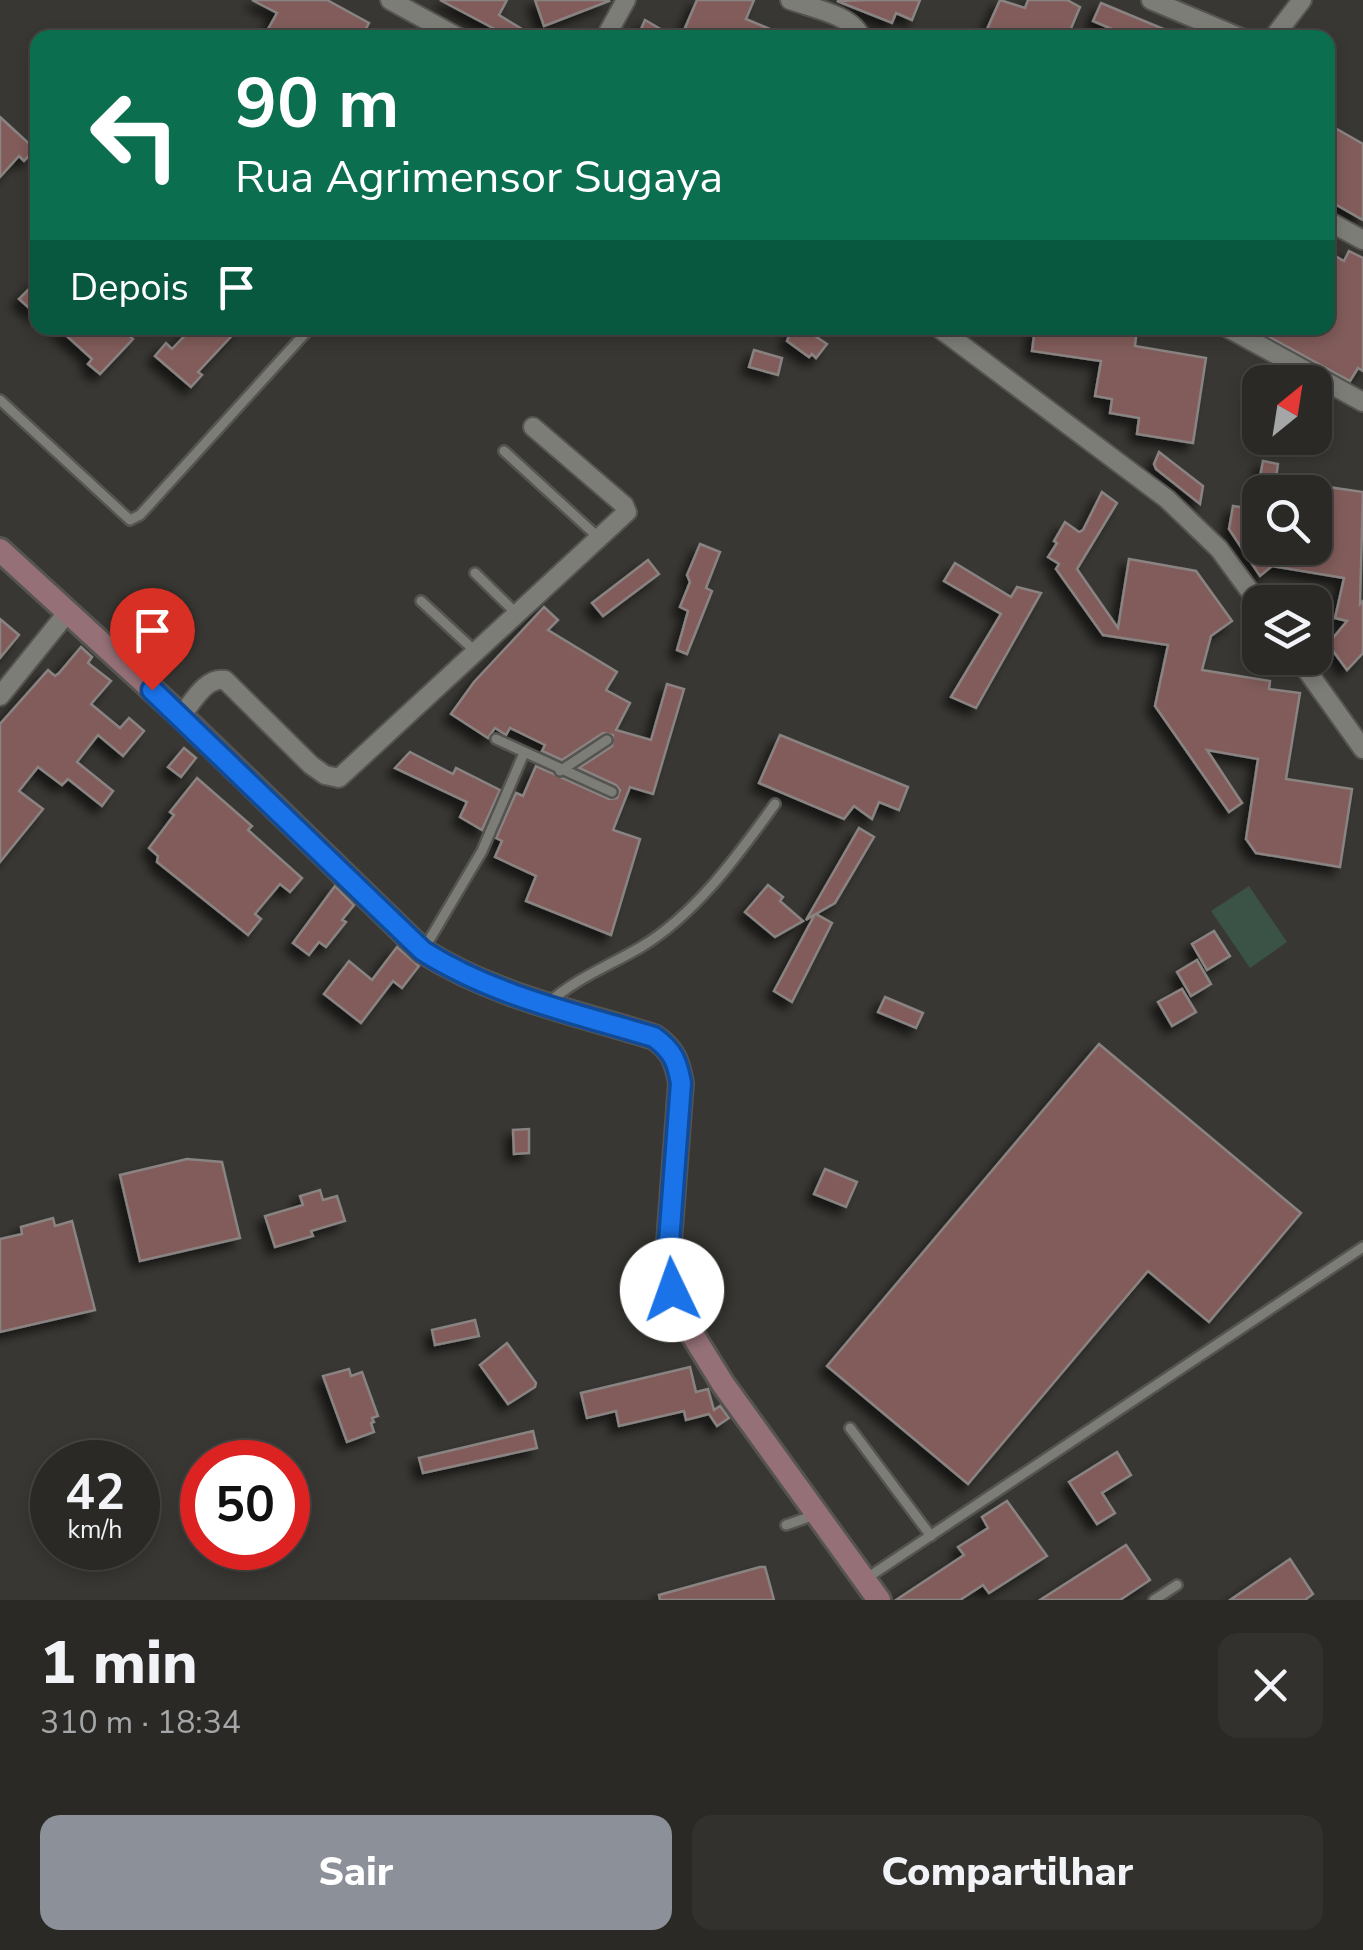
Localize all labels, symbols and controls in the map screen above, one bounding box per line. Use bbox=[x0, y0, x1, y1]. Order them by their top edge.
text: 90 m bbox=[235, 56, 399, 152]
icon: left bbox=[70, 70, 200, 200]
text: Rua Agrimensor Sugaya bbox=[235, 147, 723, 208]
icon: arrive bbox=[209, 260, 264, 315]
text: Depois bbox=[70, 262, 189, 313]
north arrow bbox=[1242, 365, 1332, 455]
map controls bbox=[1242, 365, 1332, 675]
button: search bbox=[1242, 475, 1332, 565]
button: layers bbox=[1242, 585, 1332, 675]
pin bbox=[110, 588, 195, 691]
icon: arrive bbox=[125, 603, 180, 658]
position arrow bbox=[620, 1238, 724, 1342]
speed limit sign: 50 bbox=[180, 1440, 310, 1570]
text: 42 bbox=[65, 1458, 125, 1527]
text: km/h bbox=[67, 1513, 123, 1547]
text: 1 min bbox=[40, 1622, 198, 1704]
button: close bbox=[1218, 1633, 1323, 1738]
text: 310 m · 18:34 bbox=[40, 1701, 241, 1744]
button: Sair bbox=[40, 1815, 672, 1930]
button: Compartilhar bbox=[692, 1815, 1323, 1930]

